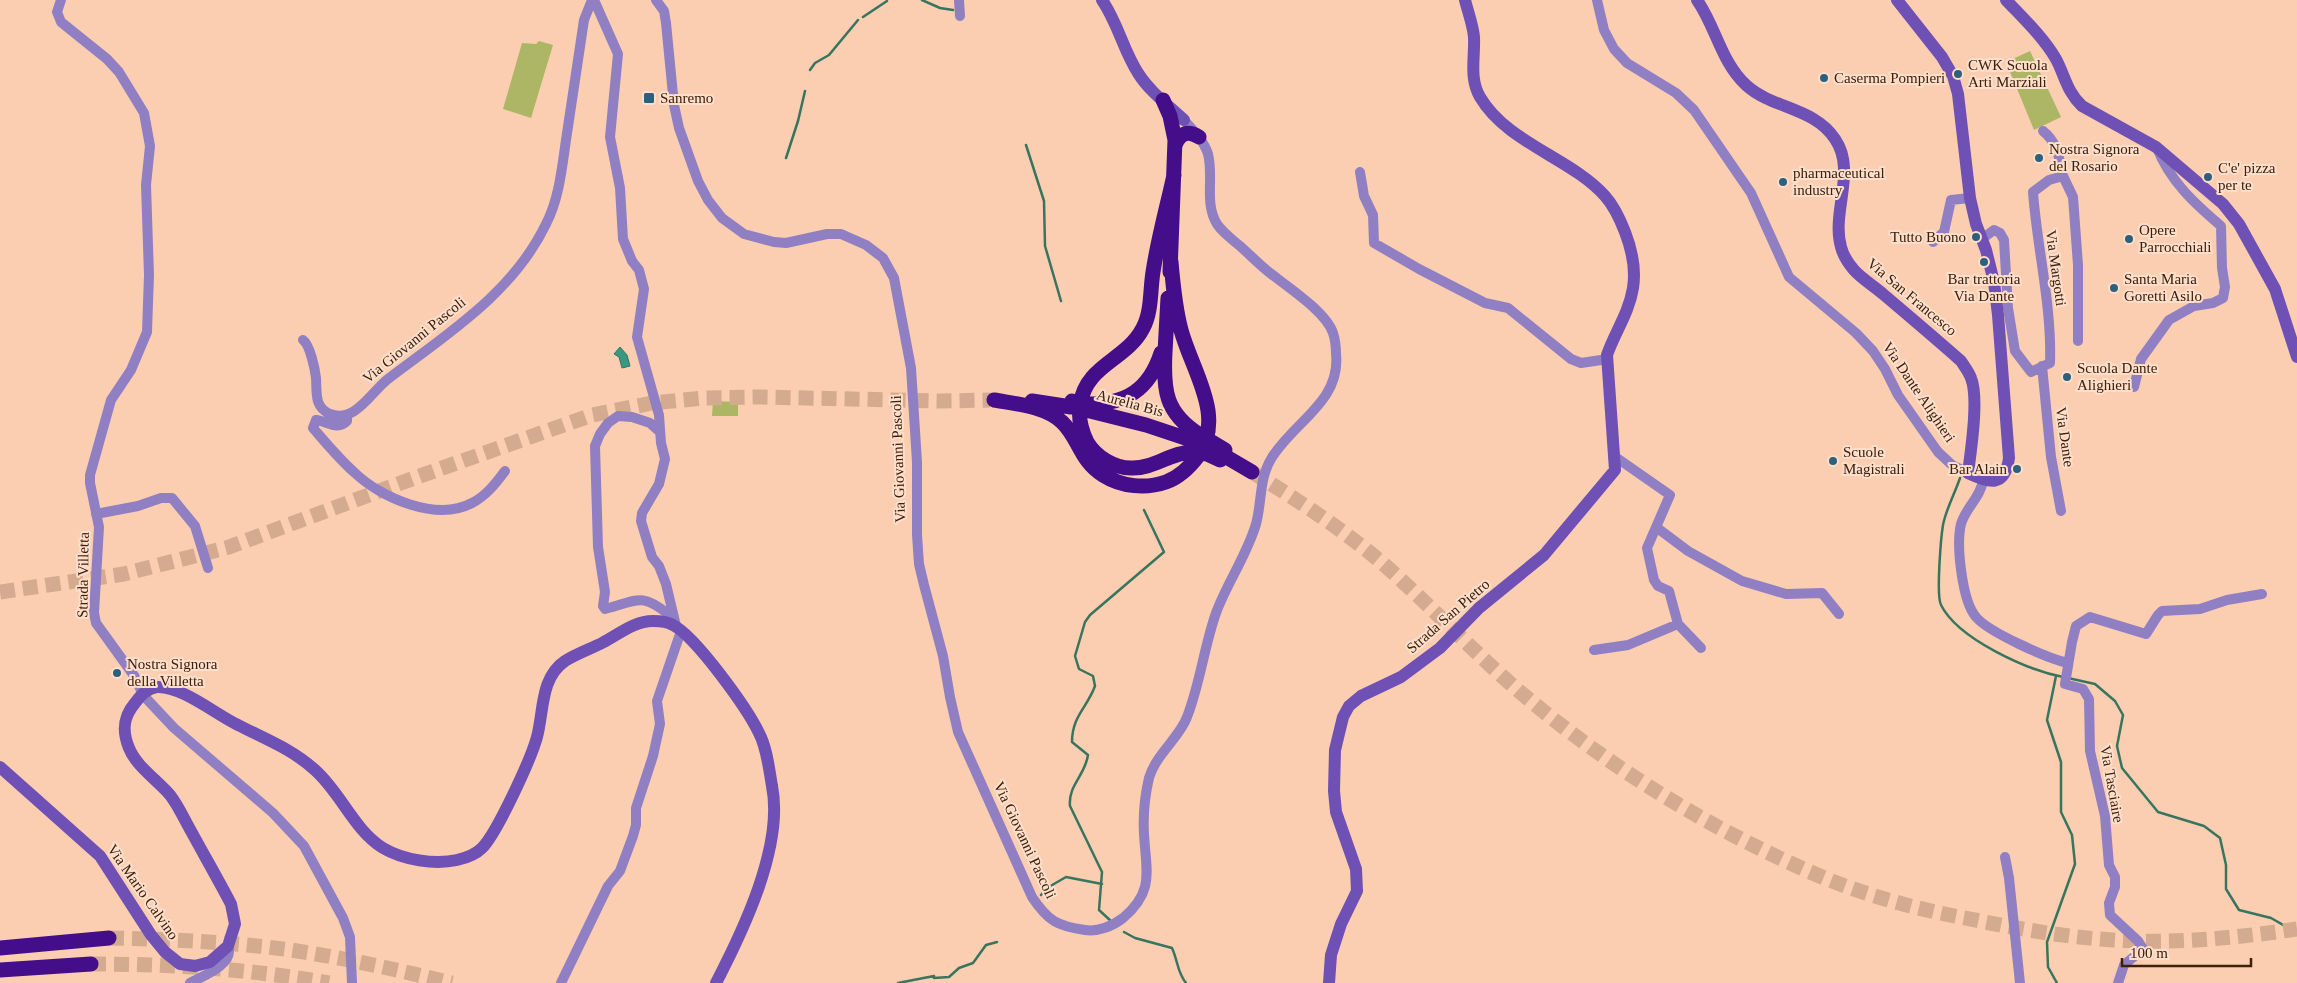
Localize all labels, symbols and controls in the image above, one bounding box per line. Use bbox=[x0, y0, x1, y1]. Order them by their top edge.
place label: CWK Scuola Arti Marziali bbox=[1968, 57, 2048, 90]
marker: CWK Scuola Arti Marziali bbox=[1952, 68, 1964, 80]
place label: Caserma Pompieri bbox=[1834, 70, 1945, 86]
marker: Caserma Pompieri bbox=[1818, 72, 1830, 84]
place label: Sanremo bbox=[660, 90, 713, 106]
marker: Sanremo bbox=[642, 91, 656, 105]
place label: Nostra Signora del Rosario bbox=[2049, 141, 2140, 174]
marker: Nostra Signora del Rosario bbox=[2033, 152, 2045, 164]
place label: C'e' pizza per te bbox=[2218, 160, 2276, 193]
place label: pharmaceutical industry bbox=[1793, 165, 1885, 198]
marker: C'e' pizza per te bbox=[2202, 171, 2214, 183]
marker: pharmaceutical industry bbox=[1777, 176, 1789, 188]
place label: Opere Parrocchiali bbox=[2139, 222, 2211, 255]
place label: Tutto Buono bbox=[1890, 229, 1966, 245]
street label: Via Margotti bbox=[2043, 229, 2069, 307]
marker: Tutto Buono bbox=[1970, 231, 1982, 243]
marker: Opere Parrocchiali bbox=[2123, 233, 2135, 245]
street label: Via San Francesco bbox=[1864, 255, 1960, 339]
marker: Bar trattoria Via Dante bbox=[1978, 256, 1990, 268]
place label: Bar trattoria Via Dante bbox=[1948, 271, 2021, 304]
place label: Santa Maria Goretti Asilo bbox=[2124, 271, 2202, 304]
marker: Santa Maria Goretti Asilo bbox=[2108, 282, 2120, 294]
street label: Via Giovanni Pascoli bbox=[359, 294, 469, 386]
street label: Via Dante Alighieri bbox=[1880, 339, 1958, 445]
place label: Scuola Dante Alighieri bbox=[2077, 360, 2158, 393]
marker: Scuola Dante Alighieri bbox=[2061, 371, 2073, 383]
street label: Aurelia Bis bbox=[1095, 386, 1165, 420]
street label: Via Giovanni Pascoli bbox=[888, 395, 908, 523]
street label: Via Dante bbox=[2053, 406, 2077, 468]
place label: Scuole Magistrali bbox=[1843, 444, 1905, 477]
marker: Scuole Magistrali bbox=[1827, 455, 1839, 467]
place label: Bar Alain bbox=[1949, 461, 2007, 477]
marker: Bar Alain bbox=[2011, 463, 2023, 475]
street label: Strada Villetta bbox=[74, 532, 92, 618]
street label: Strada San Pietro bbox=[1403, 576, 1493, 656]
place label: Nostra Signora della Villetta bbox=[127, 656, 218, 689]
marker: Nostra Signora della Villetta bbox=[111, 667, 123, 679]
street label: Via Tasciaire bbox=[2097, 744, 2127, 824]
street label: Via Giovanni Pascoli bbox=[991, 779, 1059, 901]
street label: Via Mario Calvino bbox=[104, 841, 182, 943]
scale bar bbox=[2122, 936, 2251, 968]
text: 100 m bbox=[2130, 945, 2168, 961]

